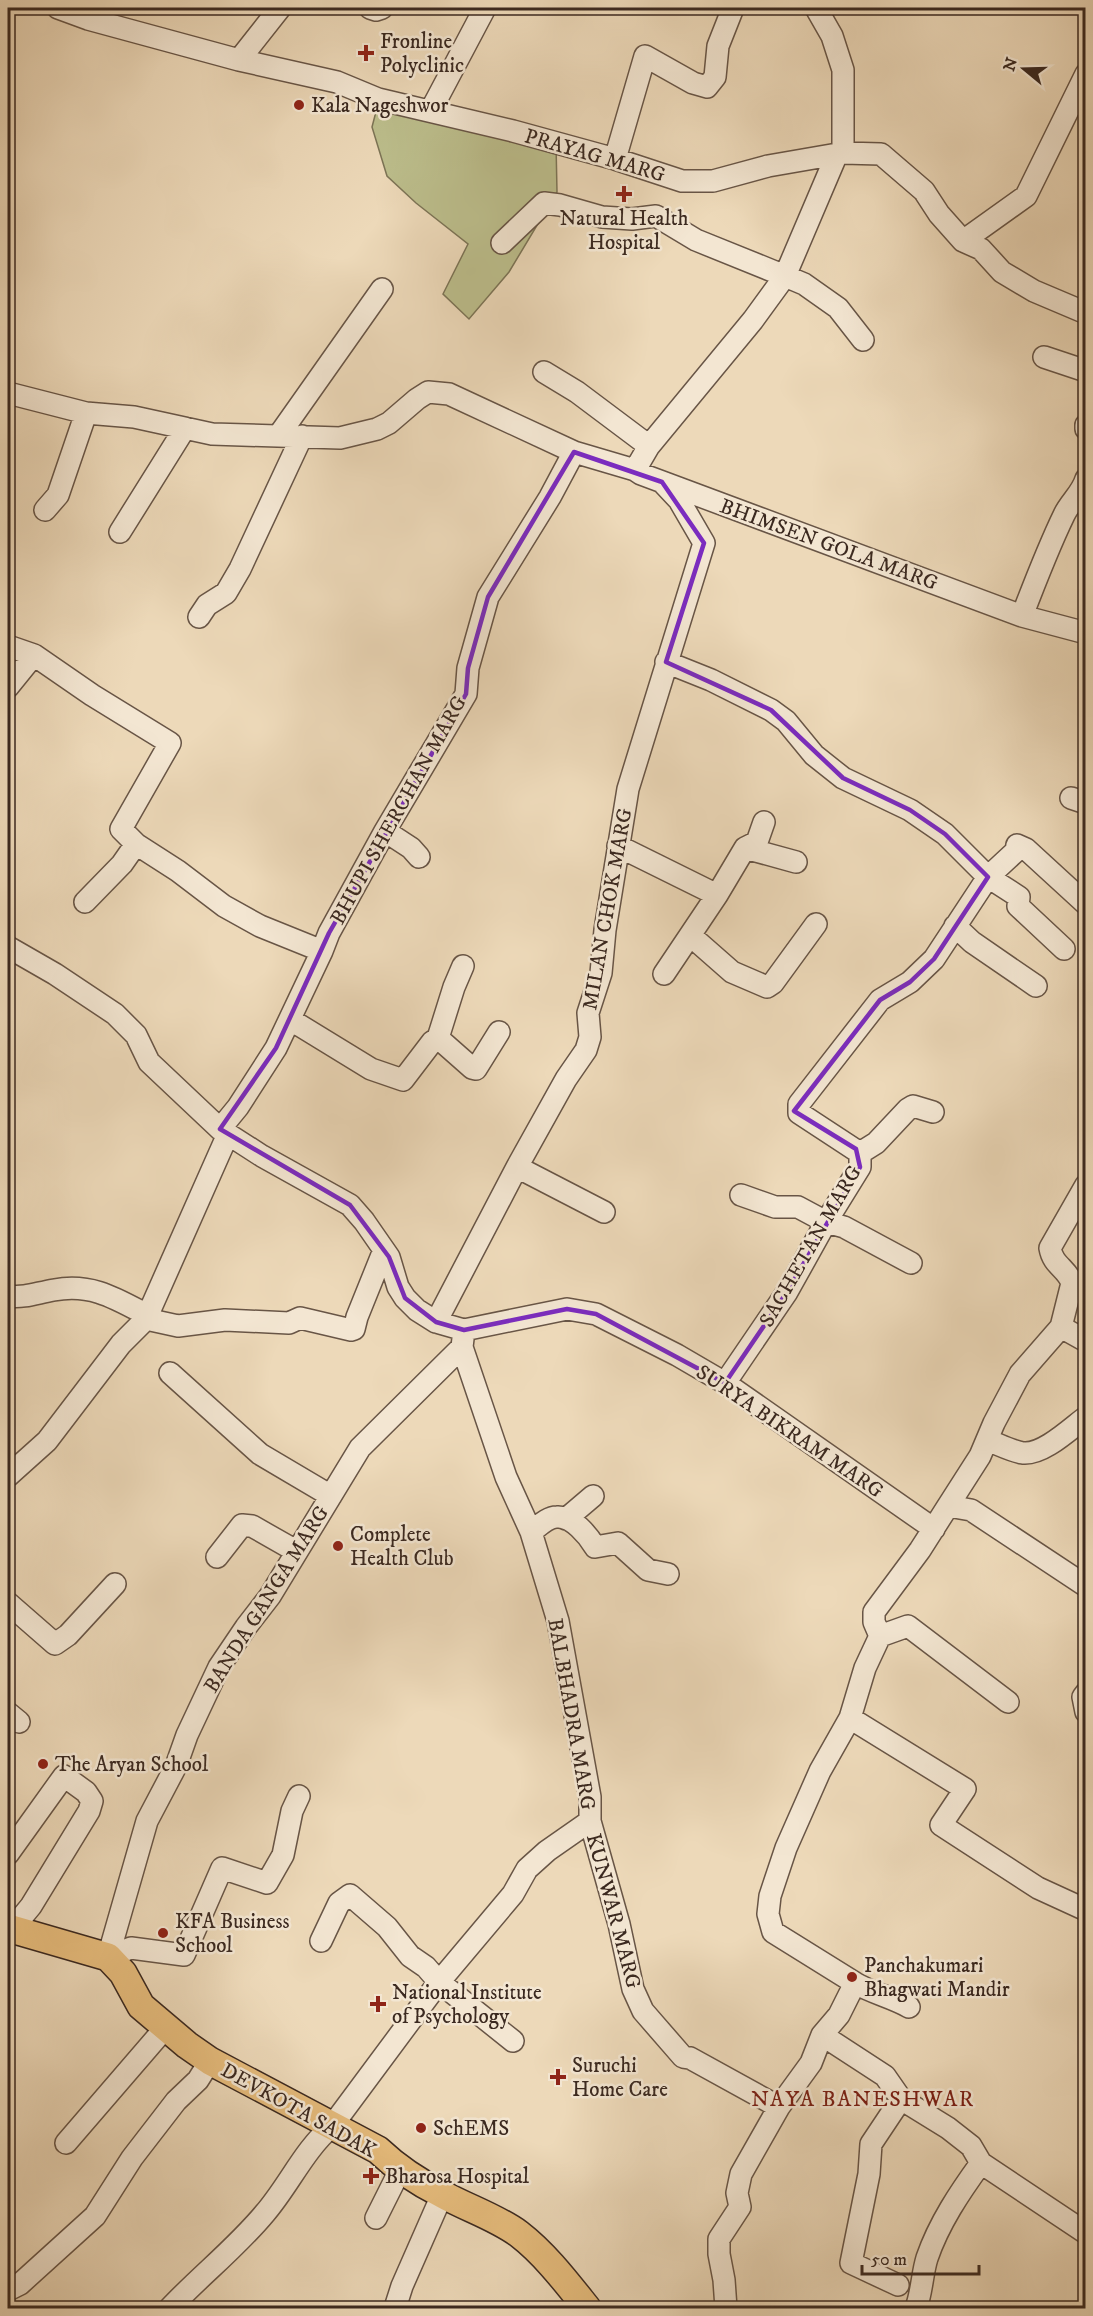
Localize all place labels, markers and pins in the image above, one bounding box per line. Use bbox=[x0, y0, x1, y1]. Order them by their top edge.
place label: Fronline Polyclinic bbox=[380, 29, 464, 79]
marker: Fronline Polyclinic bbox=[357, 44, 375, 62]
place label: Kala Nageshwor bbox=[311, 93, 448, 119]
marker: Kala Nageshwor bbox=[292, 98, 306, 112]
marker: Natural Health Hospital bbox=[615, 185, 633, 203]
place label: Natural Health Hospital bbox=[560, 206, 688, 256]
place label: Complete Health Club bbox=[350, 1522, 454, 1572]
marker: Complete Health Club bbox=[331, 1539, 345, 1553]
place label: The Aryan School bbox=[55, 1752, 209, 1778]
marker: The Aryan School bbox=[36, 1757, 50, 1771]
place label: KFA Business School bbox=[175, 1909, 289, 1959]
marker: KFA Business School bbox=[156, 1926, 170, 1940]
place label: Panchakumari Bhagwati Mandir bbox=[864, 1953, 1010, 2003]
marker: Panchakumari Bhagwati Mandir bbox=[845, 1970, 859, 1984]
place label: National Institute of Psychology bbox=[392, 1980, 542, 2030]
marker: National Institute of Psychology bbox=[369, 1995, 387, 2013]
place label: Suruchi Home Care bbox=[572, 2053, 668, 2103]
marker: Suruchi Home Care bbox=[549, 2068, 567, 2086]
place label: SchEMS bbox=[433, 2116, 509, 2142]
marker: SchEMS bbox=[414, 2121, 428, 2135]
place label: Bharosa Hospital bbox=[385, 2164, 530, 2190]
marker: Bharosa Hospital bbox=[362, 2167, 380, 2185]

